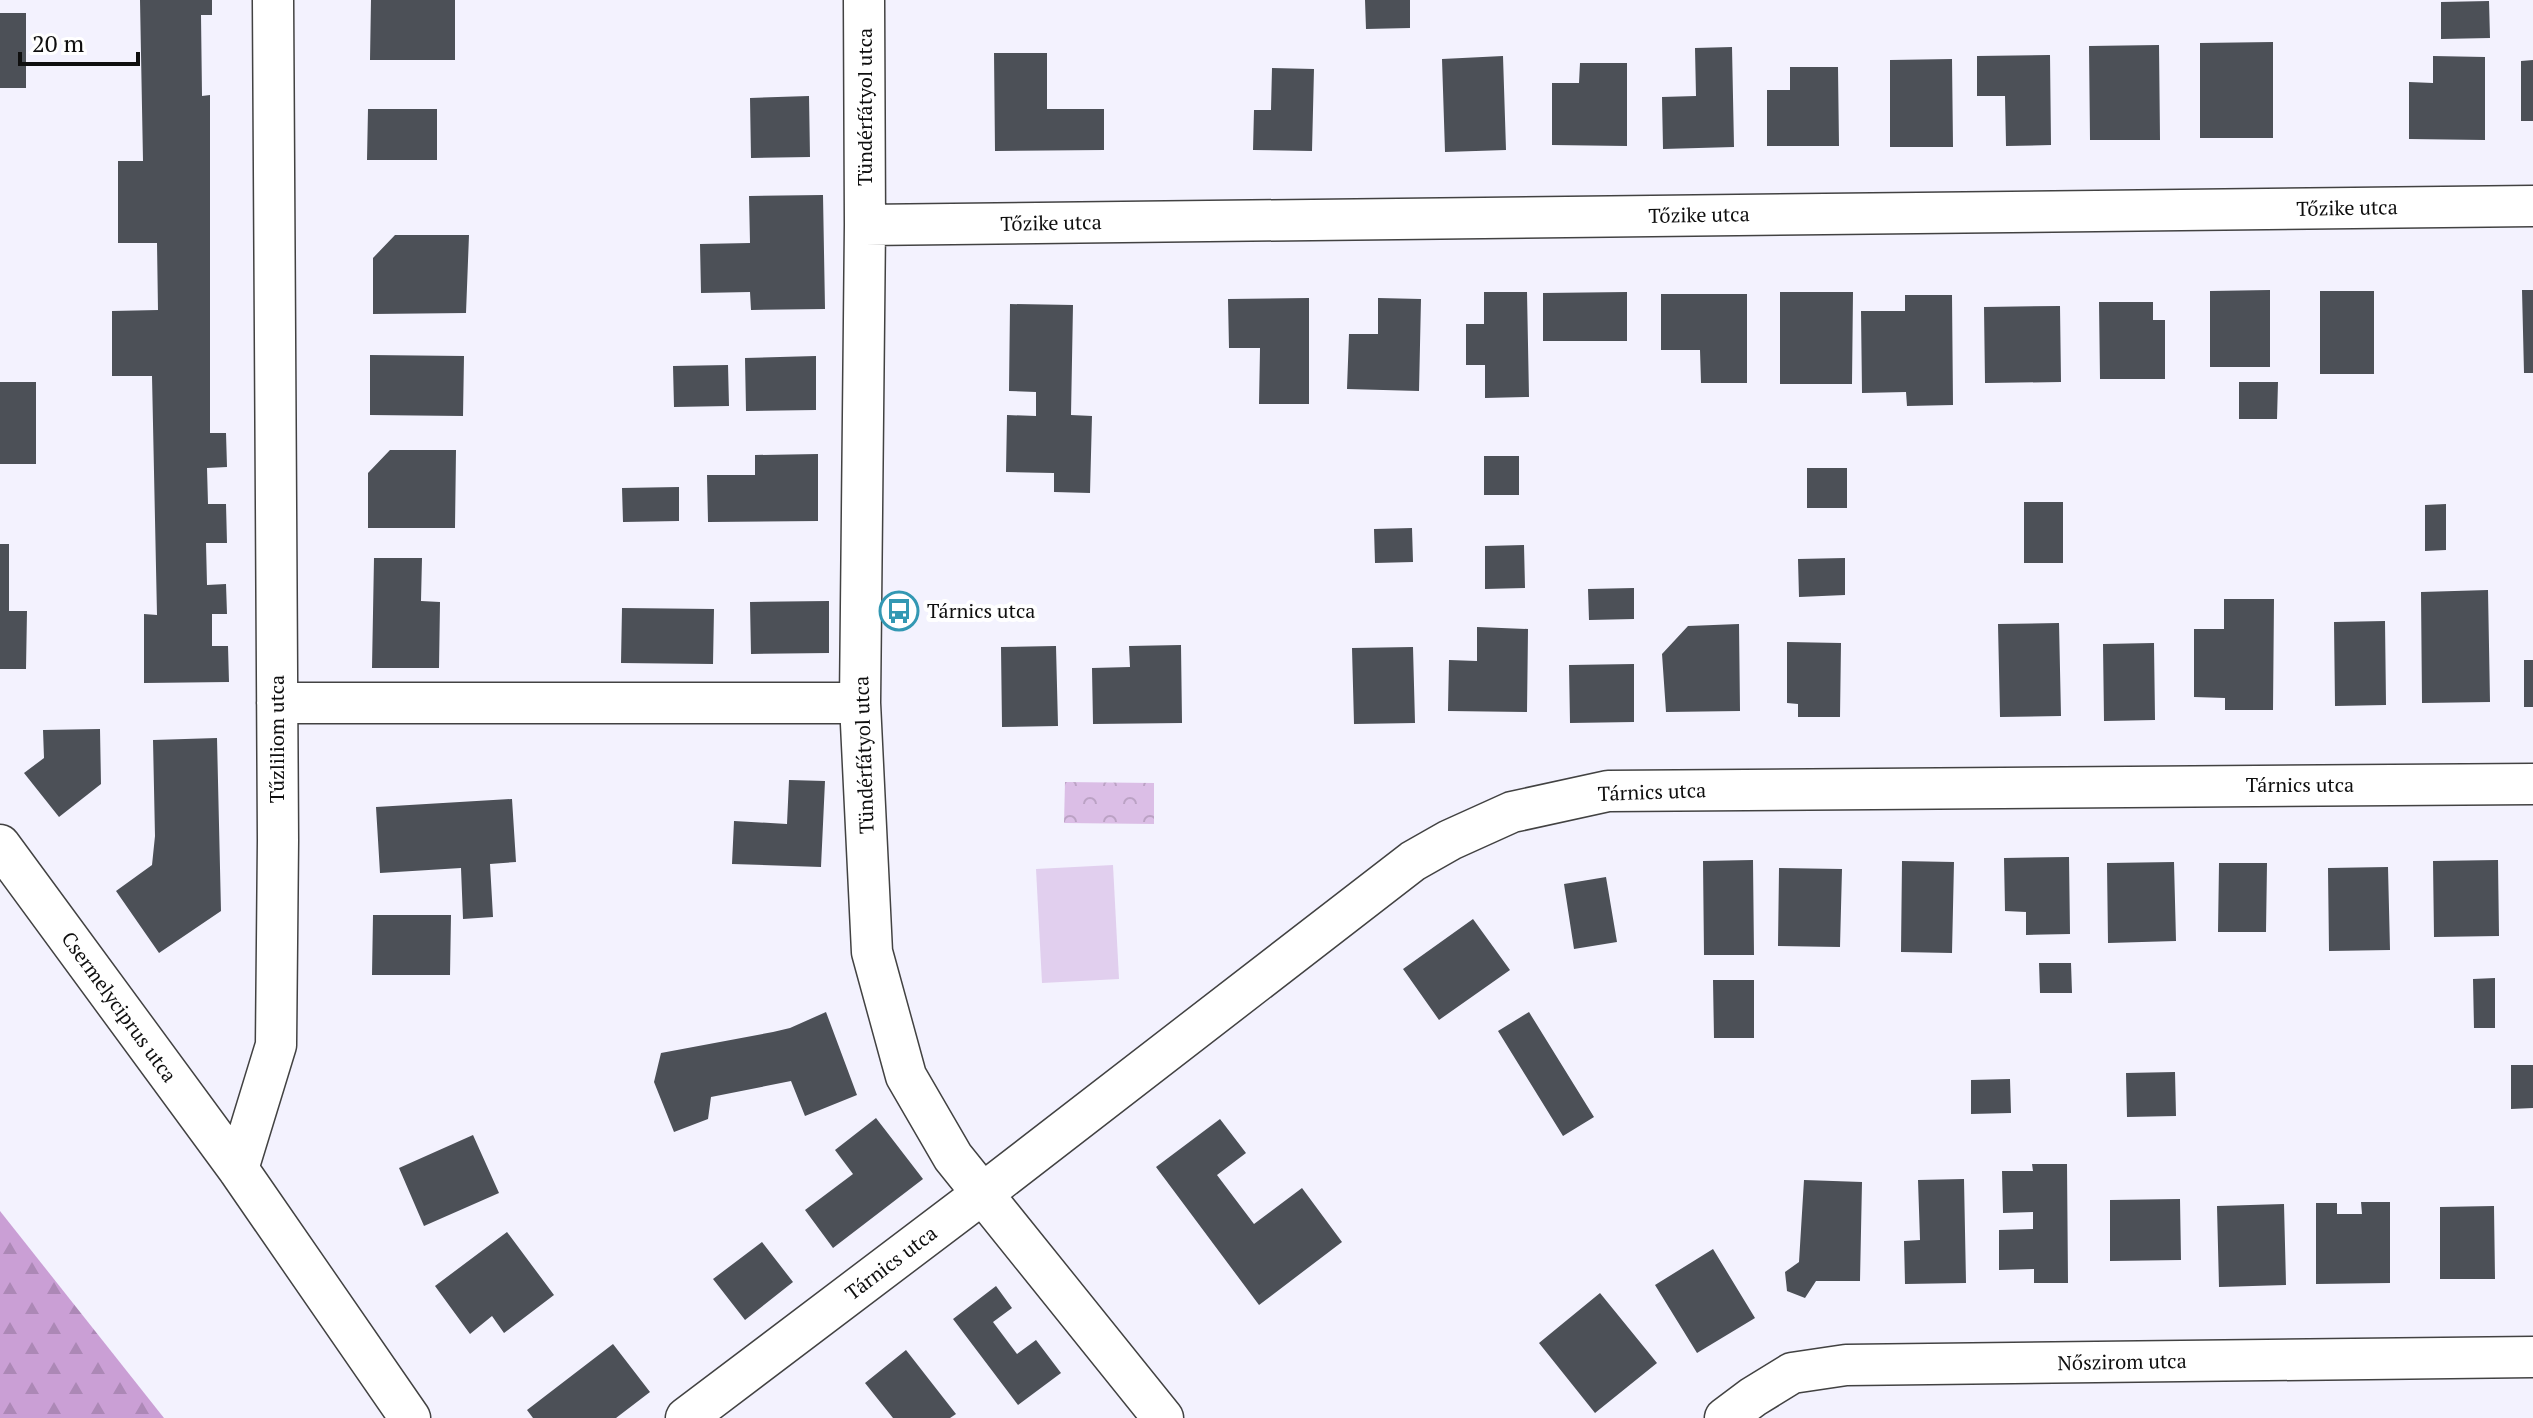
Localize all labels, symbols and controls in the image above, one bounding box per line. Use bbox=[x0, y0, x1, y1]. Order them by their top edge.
scale bar bbox=[20, 16, 138, 66]
text: 20 m bbox=[32, 27, 84, 59]
street label: Tündérfátyol utca bbox=[851, 28, 878, 186]
street label: Tőzike utca bbox=[2296, 193, 2398, 222]
street label: Tőzike utca bbox=[1648, 200, 1750, 229]
street label: Tőzike utca bbox=[1000, 208, 1102, 237]
bus stop icon: Tárnics utca bbox=[878, 590, 920, 632]
place label: Tárnics utca bbox=[927, 597, 1035, 624]
street label: Tűzliliom utca bbox=[263, 675, 290, 803]
street label: Tündérfátyol utca bbox=[847, 676, 880, 835]
street label: Tárnics utca bbox=[2246, 771, 2354, 798]
street label: Tárnics utca bbox=[1597, 776, 1707, 807]
street label: Csermelyciprus utca bbox=[56, 926, 183, 1087]
street label: Tárnics utca bbox=[839, 1219, 942, 1306]
street label: Nőszirom utca bbox=[2057, 1347, 2187, 1376]

